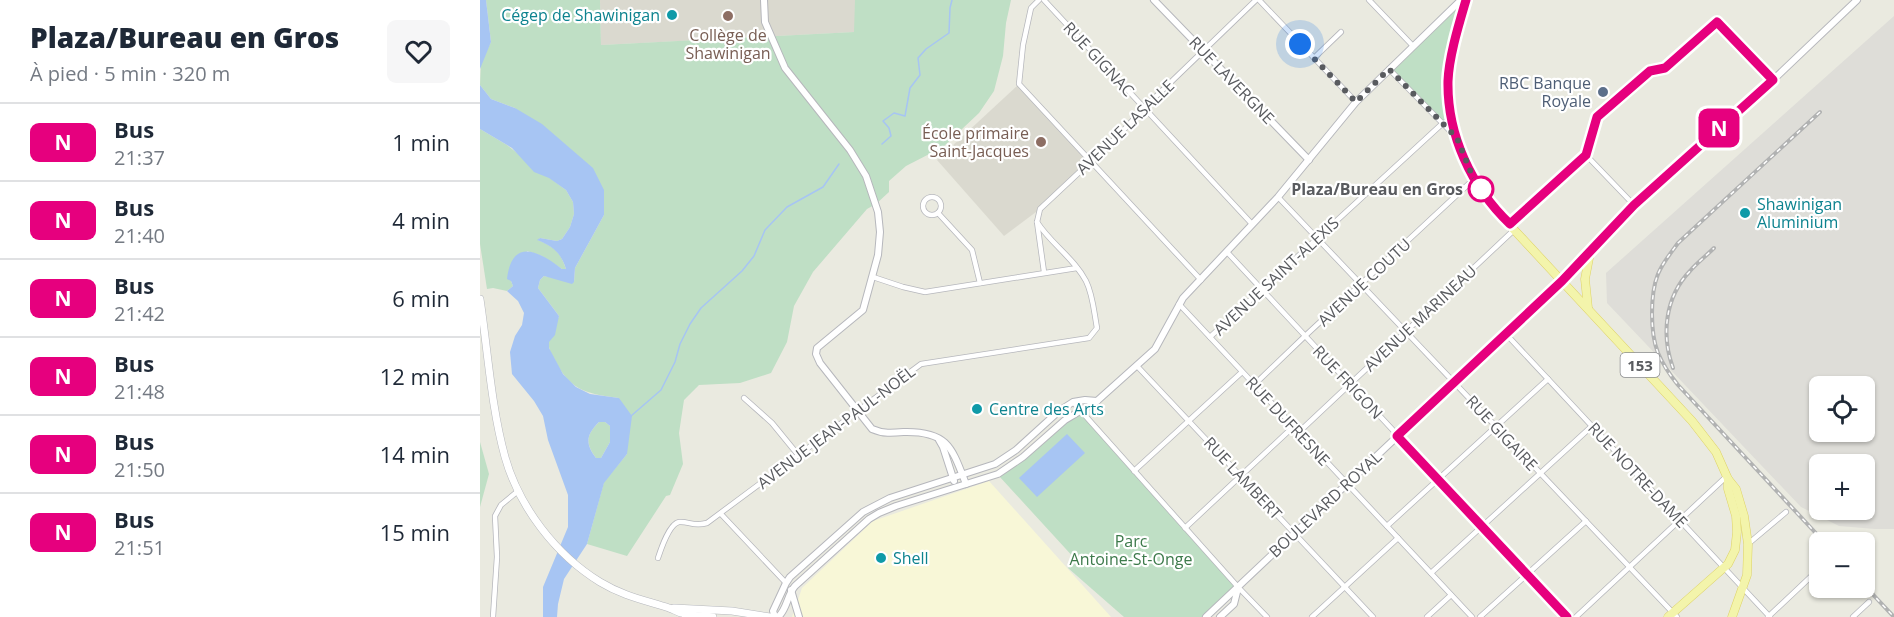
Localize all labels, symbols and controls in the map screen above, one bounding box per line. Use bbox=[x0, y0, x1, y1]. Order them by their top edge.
place label: Cégep de Shawinigan bbox=[501, 4, 660, 26]
marker: Cégep de Shawinigan bbox=[665, 8, 679, 22]
marker: Collège de Shawinigan bbox=[721, 9, 735, 23]
street label: RUE GIGNAC bbox=[1059, 17, 1139, 101]
text: Plaza/Bureau en Gros bbox=[30, 18, 339, 56]
button: heart bbox=[387, 20, 450, 83]
place label: Collège de Shawinigan bbox=[685, 24, 771, 64]
your location bbox=[1285, 29, 1315, 59]
street label: RUE LAVERGNE bbox=[1185, 31, 1279, 129]
text: À pied · 5 min · 320 m bbox=[30, 60, 230, 87]
place label: RBC Banque Royale bbox=[1499, 72, 1591, 112]
street label: AVENUE LASALLE bbox=[1071, 75, 1179, 179]
marker: RBC Banque Royale bbox=[1596, 85, 1610, 99]
line badge: N bbox=[1700, 108, 1738, 148]
text: Bus bbox=[114, 114, 154, 144]
text: N bbox=[1710, 114, 1728, 142]
place label: École primaire Saint-Jacques bbox=[922, 122, 1029, 162]
text: 1 min bbox=[392, 127, 450, 157]
text: N bbox=[54, 128, 72, 156]
marker: École primaire Saint-Jacques bbox=[1034, 135, 1048, 149]
text: 21:37 bbox=[114, 144, 165, 171]
marker: Plaza/Bureau en Gros bbox=[1468, 176, 1494, 202]
place label: Plaza/Bureau en Gros bbox=[1291, 178, 1463, 200]
text: Bus bbox=[114, 192, 154, 222]
place label: Shawinigan Aluminium bbox=[1757, 193, 1842, 233]
text: 4 min bbox=[392, 205, 450, 235]
text: N bbox=[54, 206, 72, 234]
marker: Shawinigan Aluminium bbox=[1738, 206, 1752, 220]
street label: AVENUE SAINT-ALEXIS bbox=[1208, 212, 1344, 340]
text: 21:40 bbox=[114, 222, 165, 249]
street label: AVENUE COUTU bbox=[1313, 233, 1415, 331]
street label: AVENUE MARINEAU bbox=[1359, 260, 1481, 376]
text: Bus bbox=[114, 270, 154, 300]
text: 6 min bbox=[392, 283, 450, 313]
text: N bbox=[54, 284, 72, 312]
text: 21:42 bbox=[114, 300, 165, 327]
street label: RUE FRIGON bbox=[1308, 340, 1388, 424]
text: Bus bbox=[114, 348, 154, 378]
road number: 153 bbox=[1620, 353, 1660, 377]
street label: AVENUE JEAN-PAUL-NOËL bbox=[753, 360, 919, 494]
text: 12 min bbox=[380, 361, 450, 391]
text: N bbox=[54, 362, 72, 390]
street label: RUE DUFRESNE bbox=[1241, 372, 1335, 470]
map controls bbox=[1809, 376, 1875, 598]
button: locate bbox=[1809, 376, 1875, 442]
text: 21:48 bbox=[114, 378, 165, 405]
street label: RUE GIGAIRE bbox=[1461, 391, 1543, 475]
place label: Centre des Arts bbox=[989, 398, 1104, 420]
marker: Centre des Arts bbox=[970, 402, 984, 416]
street label: RUE NOTRE-DAME bbox=[1583, 417, 1693, 533]
text: Bus bbox=[114, 426, 154, 456]
street label: RUE LAMBERT bbox=[1199, 432, 1287, 524]
text: 14 min bbox=[380, 439, 450, 469]
text: N bbox=[54, 440, 72, 468]
street label: BOULEVARD ROYAL bbox=[1264, 446, 1386, 562]
button: + bbox=[1809, 454, 1875, 520]
text: 21:50 bbox=[114, 456, 165, 483]
text: Bus bbox=[114, 504, 154, 534]
text: 15 min bbox=[380, 517, 450, 547]
text: N bbox=[54, 518, 72, 546]
park label: Parc Antoine-St-Onge bbox=[1070, 530, 1192, 570]
button: − bbox=[1809, 532, 1875, 598]
text: 21:51 bbox=[114, 534, 165, 561]
place label: Shell bbox=[893, 547, 929, 569]
marker: Shell bbox=[874, 551, 888, 565]

